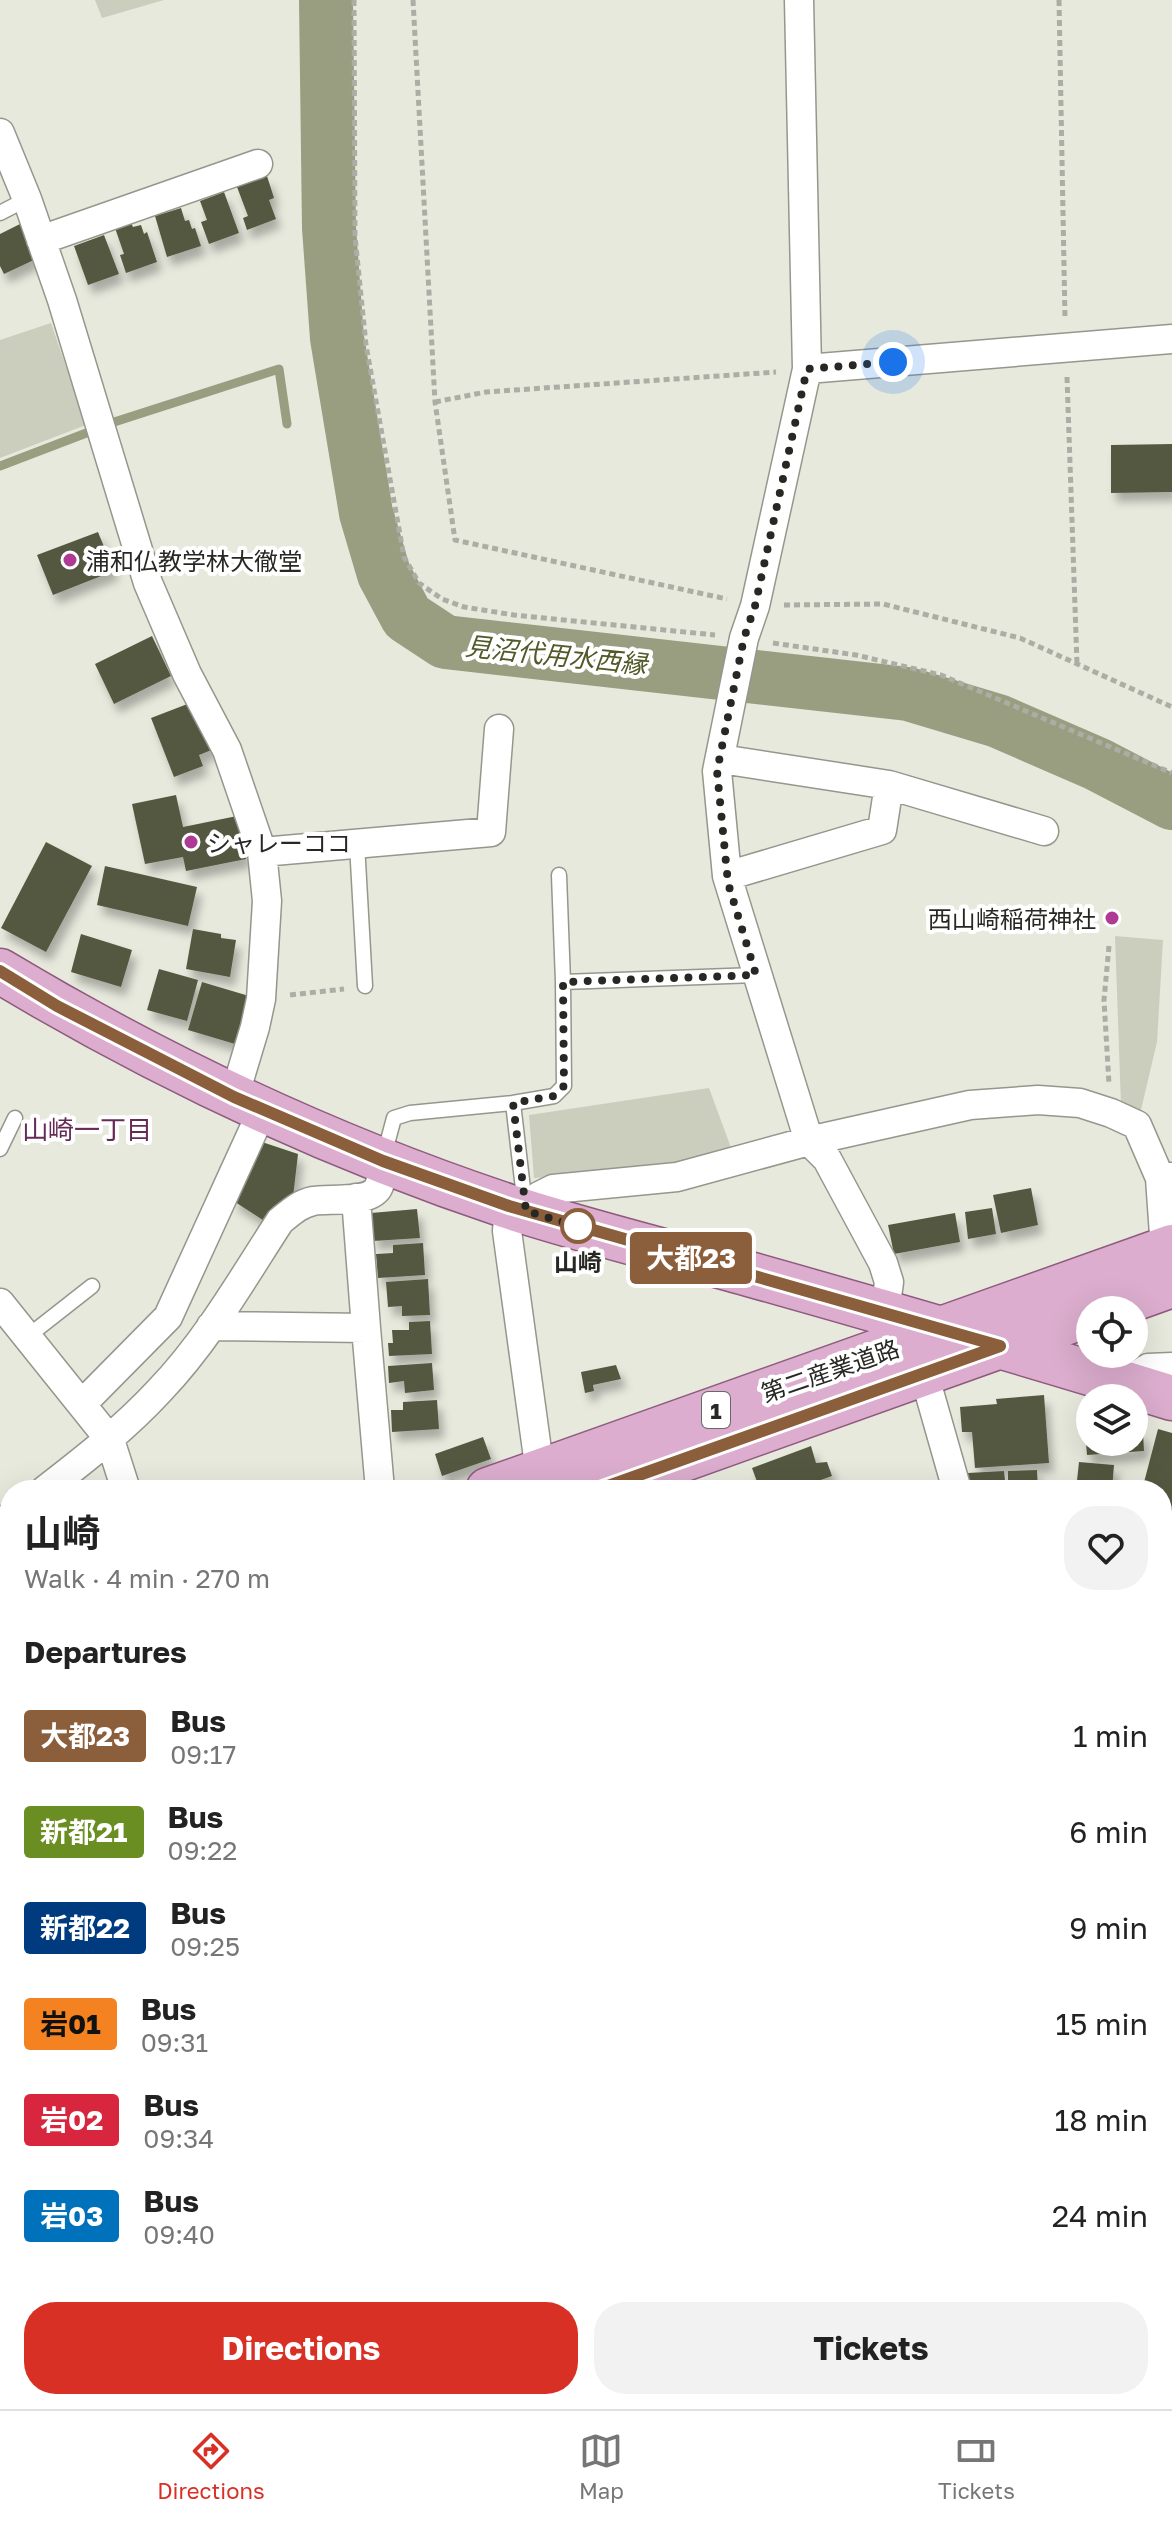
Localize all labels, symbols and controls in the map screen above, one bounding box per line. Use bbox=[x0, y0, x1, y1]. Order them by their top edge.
your location bbox=[873, 342, 913, 382]
place label: 浦和仏教学林大徹堂 bbox=[86, 546, 302, 575]
marker: 浦和仏教学林大徹堂 bbox=[61, 551, 79, 569]
water label: 見沼代用水西縁 bbox=[464, 630, 651, 680]
place label: シャレーココ bbox=[207, 828, 351, 857]
marker: シャレーココ bbox=[182, 833, 200, 851]
place label: 西山崎稲荷神社 bbox=[928, 904, 1096, 933]
marker: 西山崎稲荷神社 bbox=[1103, 909, 1121, 927]
district label: 山崎一丁目 bbox=[22, 1114, 152, 1145]
marker: 山崎 bbox=[561, 1209, 595, 1243]
line badge: 大都23 bbox=[635, 1232, 747, 1284]
text: 大都23 bbox=[646, 1241, 736, 1274]
place label: 山崎 bbox=[554, 1247, 602, 1276]
map controls bbox=[1076, 1296, 1148, 1456]
button: locate bbox=[1076, 1296, 1148, 1368]
street label: 第二産業道路 bbox=[757, 1333, 903, 1407]
button: layers bbox=[1076, 1384, 1148, 1456]
road number: 1 bbox=[702, 1392, 730, 1428]
button: heart bbox=[1064, 1506, 1148, 1590]
text: 山崎 bbox=[24, 1510, 100, 1555]
text: Walk · 4 min · 270 m bbox=[24, 1563, 270, 1594]
text: Departures bbox=[24, 1634, 187, 1670]
text: Bus bbox=[170, 1703, 226, 1739]
text: 1 min bbox=[1073, 1718, 1148, 1754]
text: 大都23 bbox=[40, 1719, 130, 1752]
text: 09:17 bbox=[170, 1739, 236, 1770]
text: Bus bbox=[168, 1799, 223, 1835]
text: 6 min bbox=[1069, 1814, 1148, 1850]
text: 新都21 bbox=[40, 1815, 128, 1848]
text: 09:22 bbox=[168, 1835, 237, 1866]
text: Bus bbox=[170, 1895, 226, 1931]
text: 9 min bbox=[1069, 1910, 1148, 1946]
text: 新都22 bbox=[40, 1911, 130, 1944]
text: 09:25 bbox=[170, 1931, 240, 1962]
text: Bus bbox=[141, 1991, 196, 2027]
text: 15 min bbox=[1056, 2006, 1148, 2042]
text: 岩01 bbox=[40, 2007, 101, 2040]
text: 09:31 bbox=[141, 2027, 208, 2058]
text: Bus bbox=[143, 2087, 199, 2123]
text: 18 min bbox=[1055, 2102, 1148, 2138]
text: 岩02 bbox=[40, 2103, 103, 2136]
text: 09:34 bbox=[143, 2123, 214, 2154]
text: Bus bbox=[143, 2183, 199, 2219]
text: 24 min bbox=[1052, 2198, 1148, 2234]
text: 岩03 bbox=[40, 2199, 103, 2232]
text: 09:40 bbox=[143, 2219, 215, 2250]
button: Directions bbox=[24, 2302, 578, 2394]
button: Tickets bbox=[594, 2302, 1148, 2394]
tab: Directions bbox=[157, 2429, 265, 2504]
tab: Map bbox=[579, 2429, 624, 2504]
tab: Tickets bbox=[938, 2429, 1015, 2504]

